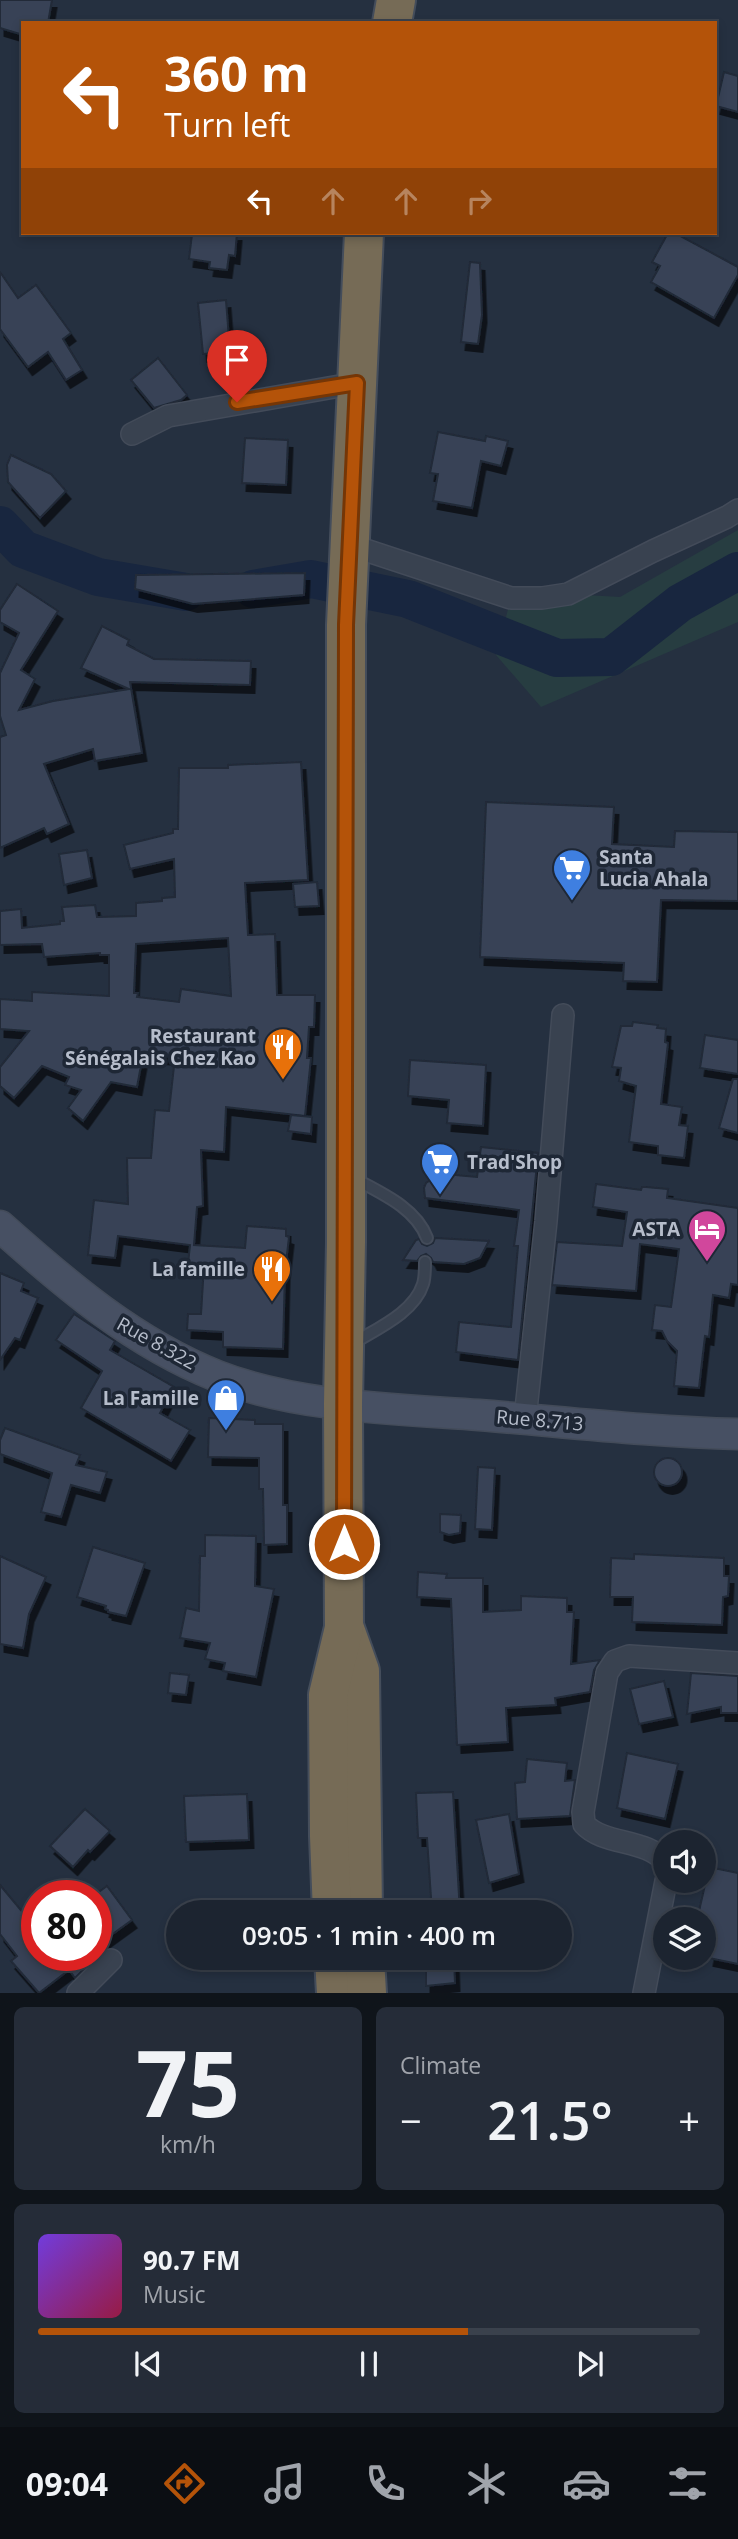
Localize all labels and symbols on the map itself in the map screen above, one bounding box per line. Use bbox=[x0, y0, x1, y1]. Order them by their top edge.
pin bbox=[207, 330, 267, 402]
place label: Santa Lucia Ahala bbox=[599, 844, 709, 892]
supermarket icon: Santa Lucia Ahala bbox=[551, 847, 593, 902]
place label: Restaurant Sénégalais Chez Kao bbox=[65, 1023, 256, 1071]
restaurant icon: Restaurant Sénégalais Chez Kao bbox=[262, 1026, 304, 1081]
supermarket icon: Trad'Shop bbox=[419, 1141, 461, 1196]
place label: Trad'Shop bbox=[467, 1149, 562, 1175]
hotel icon: ASTA bbox=[686, 1208, 728, 1263]
place label: ASTA bbox=[632, 1216, 681, 1242]
restaurant icon: La famille bbox=[251, 1248, 293, 1303]
place label: La famille bbox=[152, 1256, 245, 1282]
street label: Rue 8.322 bbox=[112, 1310, 202, 1376]
shop icon: La Famille bbox=[205, 1377, 247, 1432]
place label: La Famille bbox=[103, 1385, 199, 1411]
street label: Rue 8.713 bbox=[495, 1403, 585, 1437]
position arrow bbox=[307, 1507, 381, 1581]
speed limit sign: 80 bbox=[21, 1880, 112, 1971]

